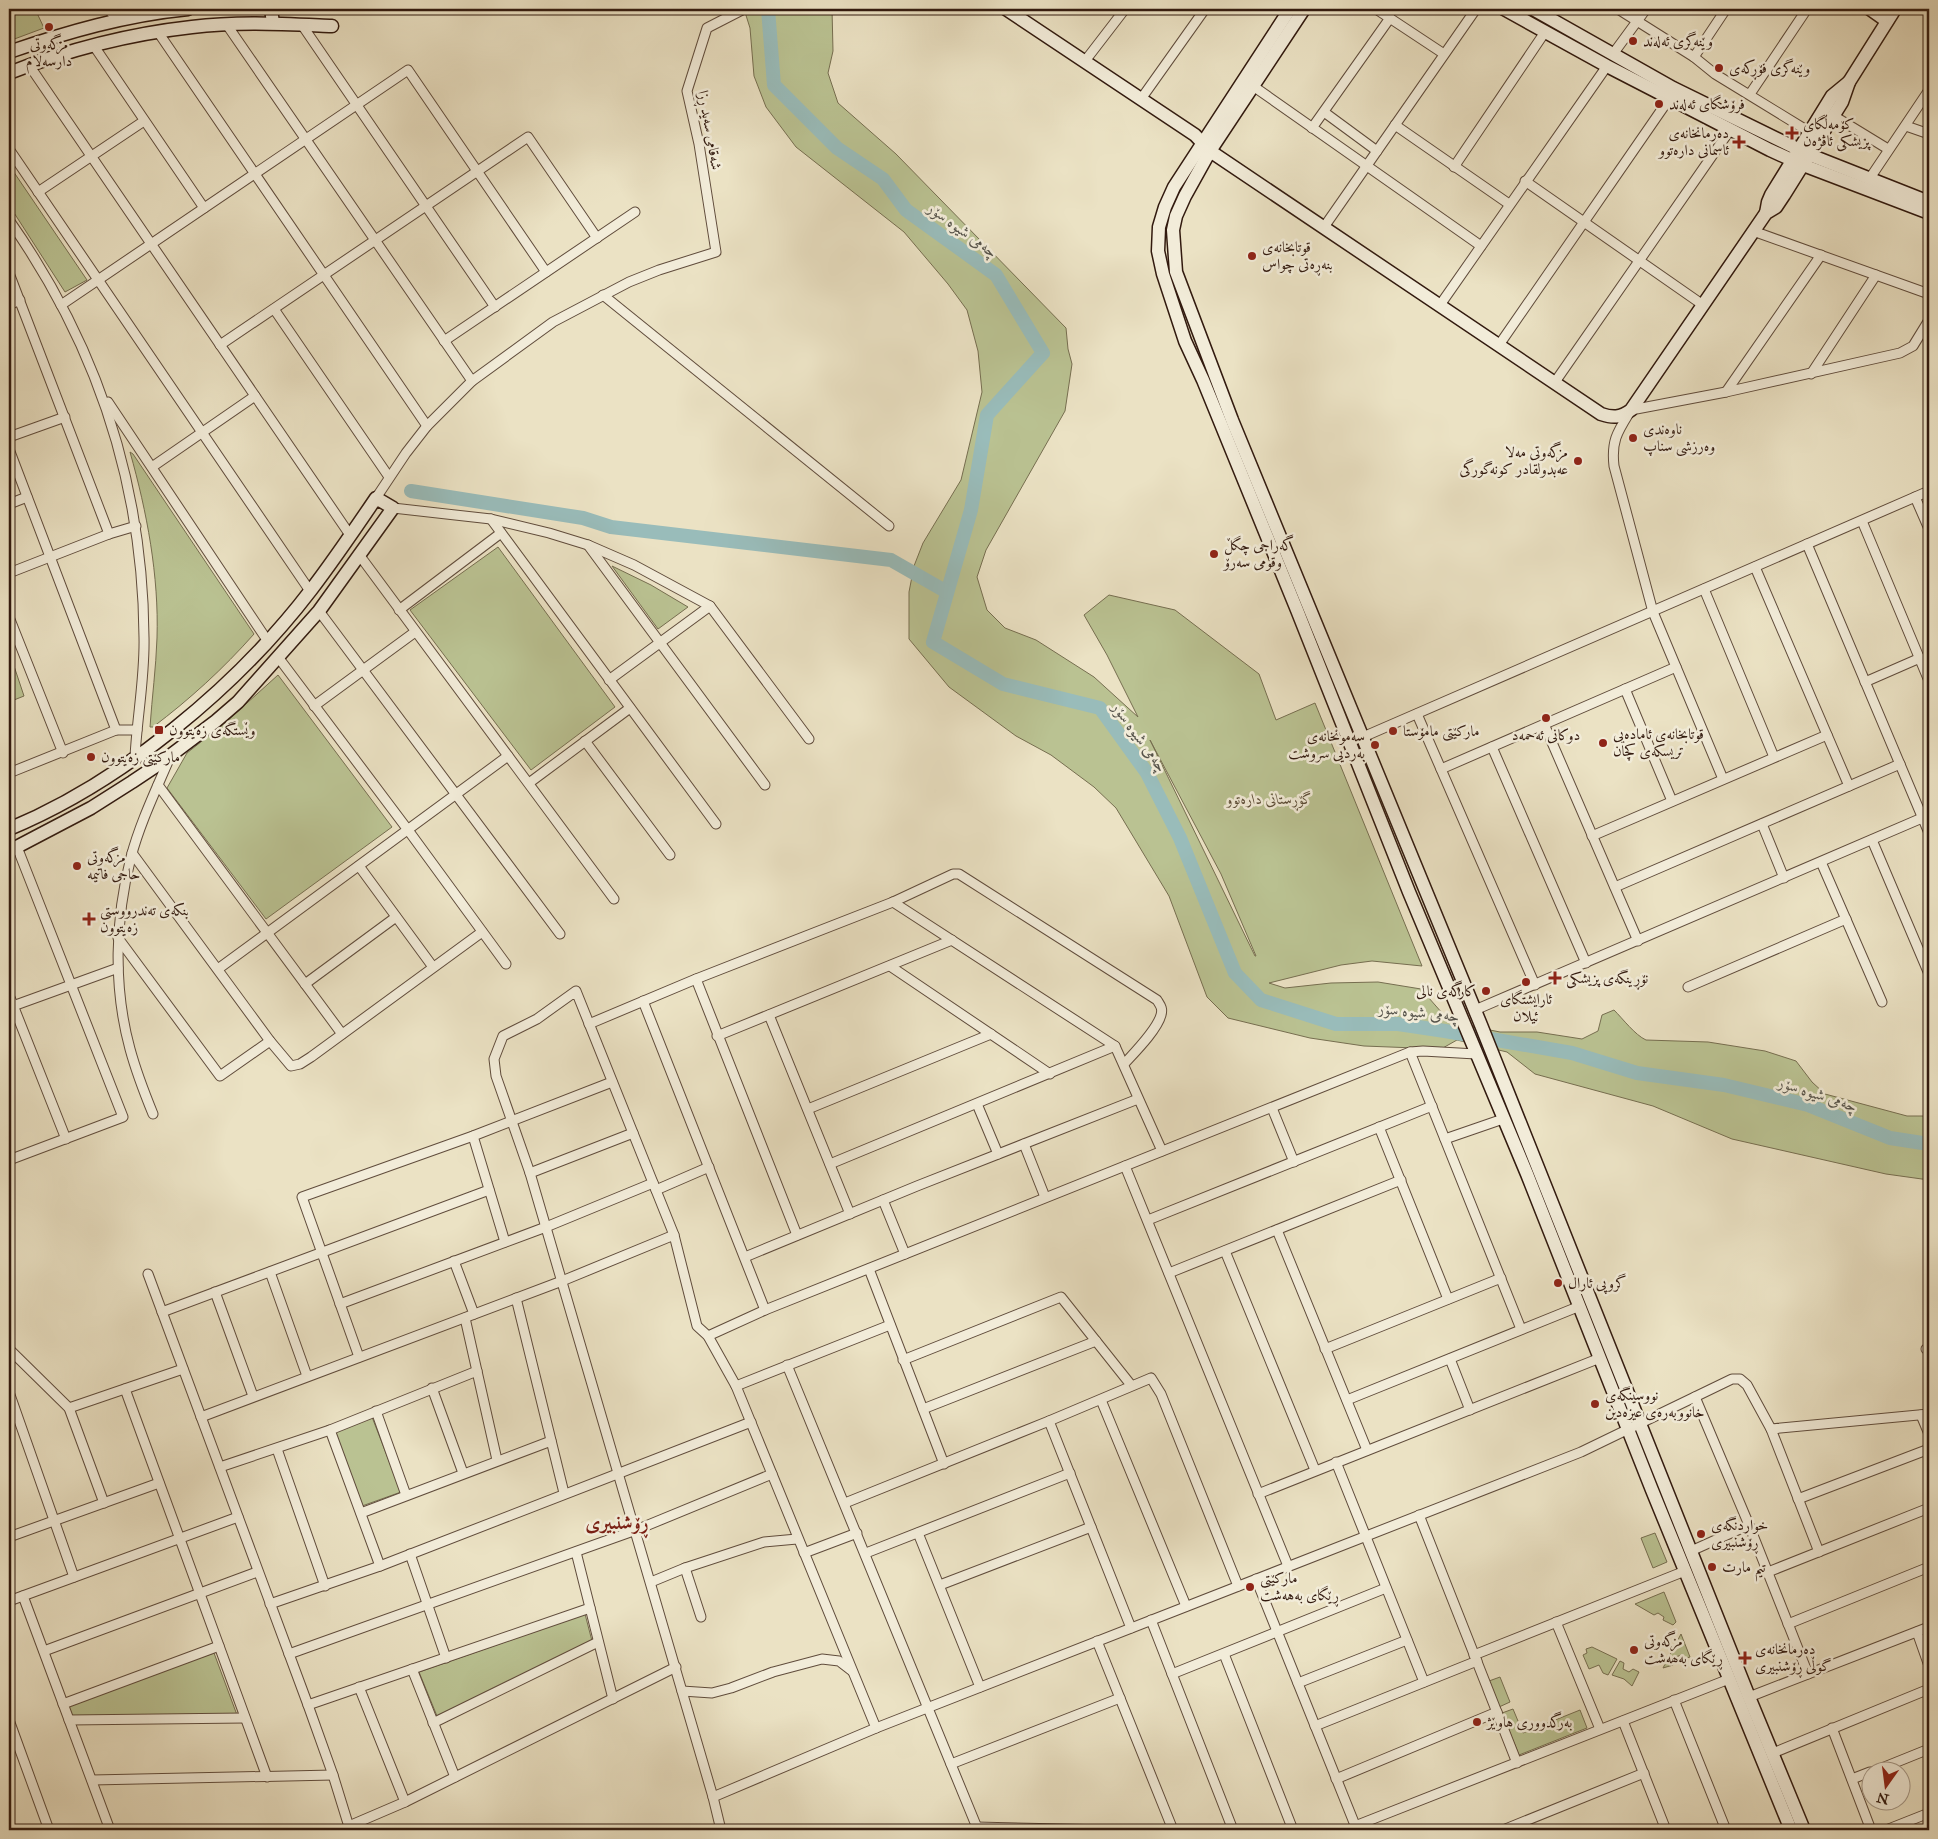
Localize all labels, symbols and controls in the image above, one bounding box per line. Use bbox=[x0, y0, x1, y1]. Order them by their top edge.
marker: مزگەوتی دارسەلام bbox=[43, 21, 55, 33]
place label: وێنەگری ئەلەند bbox=[1643, 31, 1713, 51]
place label: مزگەوتی دارسەلام bbox=[26, 33, 72, 74]
marker: وێنەگری ئەلەند bbox=[1627, 35, 1639, 47]
place label: وێنەگری فۆڕکەی bbox=[1729, 58, 1810, 80]
marker: وێنەگری فۆڕکەی bbox=[1713, 62, 1725, 74]
street label: شەقامی سەید ڕزا bbox=[691, 89, 726, 172]
place label: فرۆشگای ئەلەند bbox=[1669, 94, 1745, 114]
marker: فرۆشگای ئەلەند bbox=[1653, 98, 1665, 110]
place label: کۆمەڵگای پزیشکی ئاڤژەن bbox=[1803, 114, 1871, 152]
place label: دەرمانخانەی ئاسمانی دارەتوو bbox=[1657, 124, 1729, 159]
marker: کۆمەڵگای پزیشکی ئاڤژەن bbox=[1785, 126, 1799, 140]
marker: دەرمانخانەی ئاسمانی دارەتوو bbox=[1733, 136, 1745, 148]
water label: چەمی شیوە سۆر bbox=[922, 198, 1002, 263]
place label: قوتابخانەی بنەڕەتی چواس bbox=[1262, 238, 1333, 276]
marker: قوتابخانەی بنەڕەتی چواس bbox=[1246, 250, 1258, 262]
place label: ناوەندی وەرزشی سناپ bbox=[1643, 420, 1715, 457]
marker: ناوەندی وەرزشی سناپ bbox=[1627, 432, 1639, 444]
place label: مزگەوتی مەلا عەبدولقادر کونەگورگی bbox=[1459, 441, 1568, 478]
marker: مزگەوتی مەلا عەبدولقادر کونەگورگی bbox=[1572, 455, 1584, 467]
place label: گەراجی چگڵ وقومی سەرۆ bbox=[1222, 534, 1294, 571]
marker: گەراجی چگڵ وقومی سەرۆ bbox=[1208, 548, 1220, 560]
water label: چەمی شیوە سۆر bbox=[1106, 697, 1172, 777]
marker: دوکانی ئەحمەد bbox=[1540, 712, 1552, 724]
place label: وێستگەی زەیتوون bbox=[169, 721, 255, 740]
place label: مارکێتی مامۆستا bbox=[1403, 722, 1480, 742]
marker: وێستگەی زەیتوون bbox=[153, 724, 165, 736]
marker: مارکێتی مامۆستا bbox=[1387, 725, 1399, 737]
place label: قوتابخانەی ئامادەیی تریسکەی کچان bbox=[1613, 725, 1704, 761]
place label: دوکانی ئەحمەد bbox=[1512, 726, 1580, 744]
place label: سەمونخانەی بەردیی سروشت bbox=[1288, 727, 1365, 763]
marker: قوتابخانەی ئامادەیی تریسکەی کچان bbox=[1597, 737, 1609, 749]
marker: سەمونخانەی بەردیی سروشت bbox=[1369, 739, 1381, 751]
place label: مارکێتی زەیتوون bbox=[101, 748, 180, 768]
marker: مارکێتی زەیتوون bbox=[85, 751, 97, 763]
park label: گۆڕستانی دارەتوو bbox=[1226, 790, 1313, 811]
place label: مزگەوتی حاجی فاتیمە bbox=[87, 846, 140, 883]
marker: مزگەوتی حاجی فاتیمە bbox=[71, 860, 83, 872]
place label: بنکەی تەندرووستی زەیتوون bbox=[100, 901, 189, 937]
marker: بنکەی تەندرووستی زەیتوون bbox=[82, 912, 96, 926]
place label: نۆڕینگەی پزیشکی bbox=[1566, 969, 1648, 990]
marker: نۆڕینگەی پزیشکی bbox=[1548, 971, 1562, 985]
marker: ئارایشتگای ئیلان bbox=[1520, 976, 1532, 988]
place label: کارگەی نالی bbox=[1416, 980, 1476, 1000]
marker: کارگەی نالی bbox=[1480, 985, 1492, 997]
place label: ئارایشتگای ئیلان bbox=[1500, 989, 1552, 1025]
water label: چەمی شیوە سۆر bbox=[1376, 998, 1461, 1028]
water label: چەمی شیوە سۆر bbox=[1775, 1072, 1860, 1118]
place label: گروپی ئارال bbox=[1568, 1273, 1627, 1295]
marker: گروپی ئارال bbox=[1552, 1277, 1564, 1289]
place label: نووسینگەی خانووبەرەی عیزەدین bbox=[1605, 1386, 1705, 1421]
marker: نووسینگەی خانووبەرەی عیزەدین bbox=[1589, 1398, 1601, 1410]
district label: ڕۆشنبیری bbox=[585, 1510, 649, 1539]
place label: خواردنگەی ڕۆشنبیری bbox=[1711, 1516, 1768, 1554]
marker: خواردنگەی ڕۆشنبیری bbox=[1695, 1528, 1707, 1540]
place label: تیم مارت bbox=[1722, 1558, 1766, 1582]
marker: تیم مارت bbox=[1706, 1561, 1718, 1573]
place label: مارکێتی ڕێگای بەهەشت bbox=[1260, 1569, 1339, 1607]
marker: مارکێتی ڕێگای بەهەشت bbox=[1244, 1581, 1256, 1593]
place label: مزگەوتی ڕێگای بەھەشت bbox=[1644, 1630, 1723, 1670]
place label: دەرمانخانەی گوڵی ڕۆشنبیری bbox=[1755, 1640, 1832, 1678]
marker: مزگەوتی ڕێگای بەھەشت bbox=[1628, 1644, 1640, 1656]
marker: دەرمانخانەی گوڵی ڕۆشنبیری bbox=[1739, 1652, 1751, 1664]
place label: بەرگدووری هاوێژ bbox=[1485, 1711, 1572, 1731]
marker: بەرگدووری هاوێژ bbox=[1471, 1716, 1483, 1728]
north arrow bbox=[1860, 1762, 1910, 1812]
text: N bbox=[1875, 1788, 1891, 1808]

